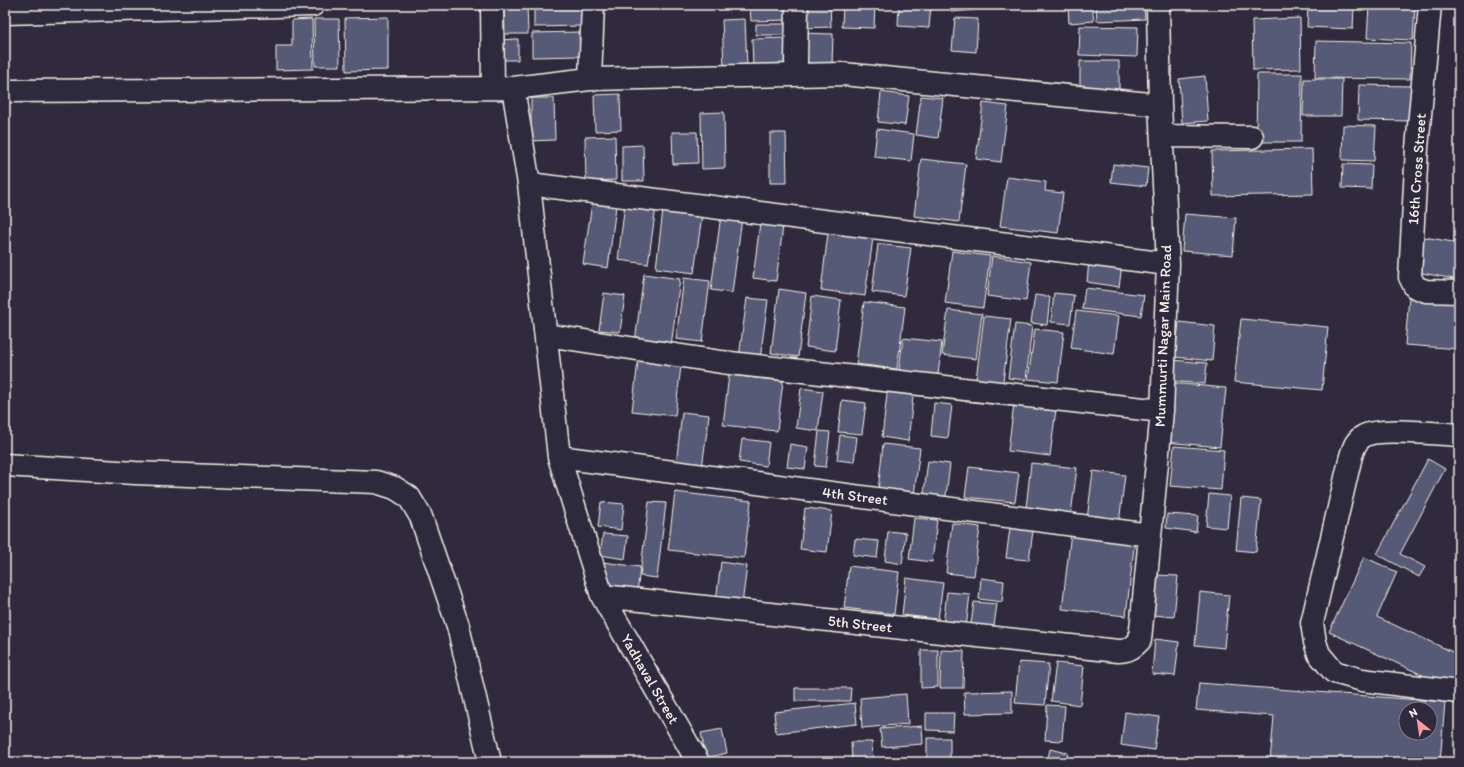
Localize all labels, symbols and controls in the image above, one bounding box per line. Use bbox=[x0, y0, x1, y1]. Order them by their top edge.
street label: 16th Cross Street bbox=[1404, 112, 1430, 225]
street label: Mummurti Nagar Main Road bbox=[1151, 245, 1175, 427]
street label: 4th Street bbox=[821, 483, 889, 509]
street label: 5th Street bbox=[827, 612, 893, 636]
street label: Yadhaval Street bbox=[617, 631, 683, 728]
north arrow bbox=[1398, 701, 1438, 741]
text: N bbox=[1407, 705, 1420, 720]

